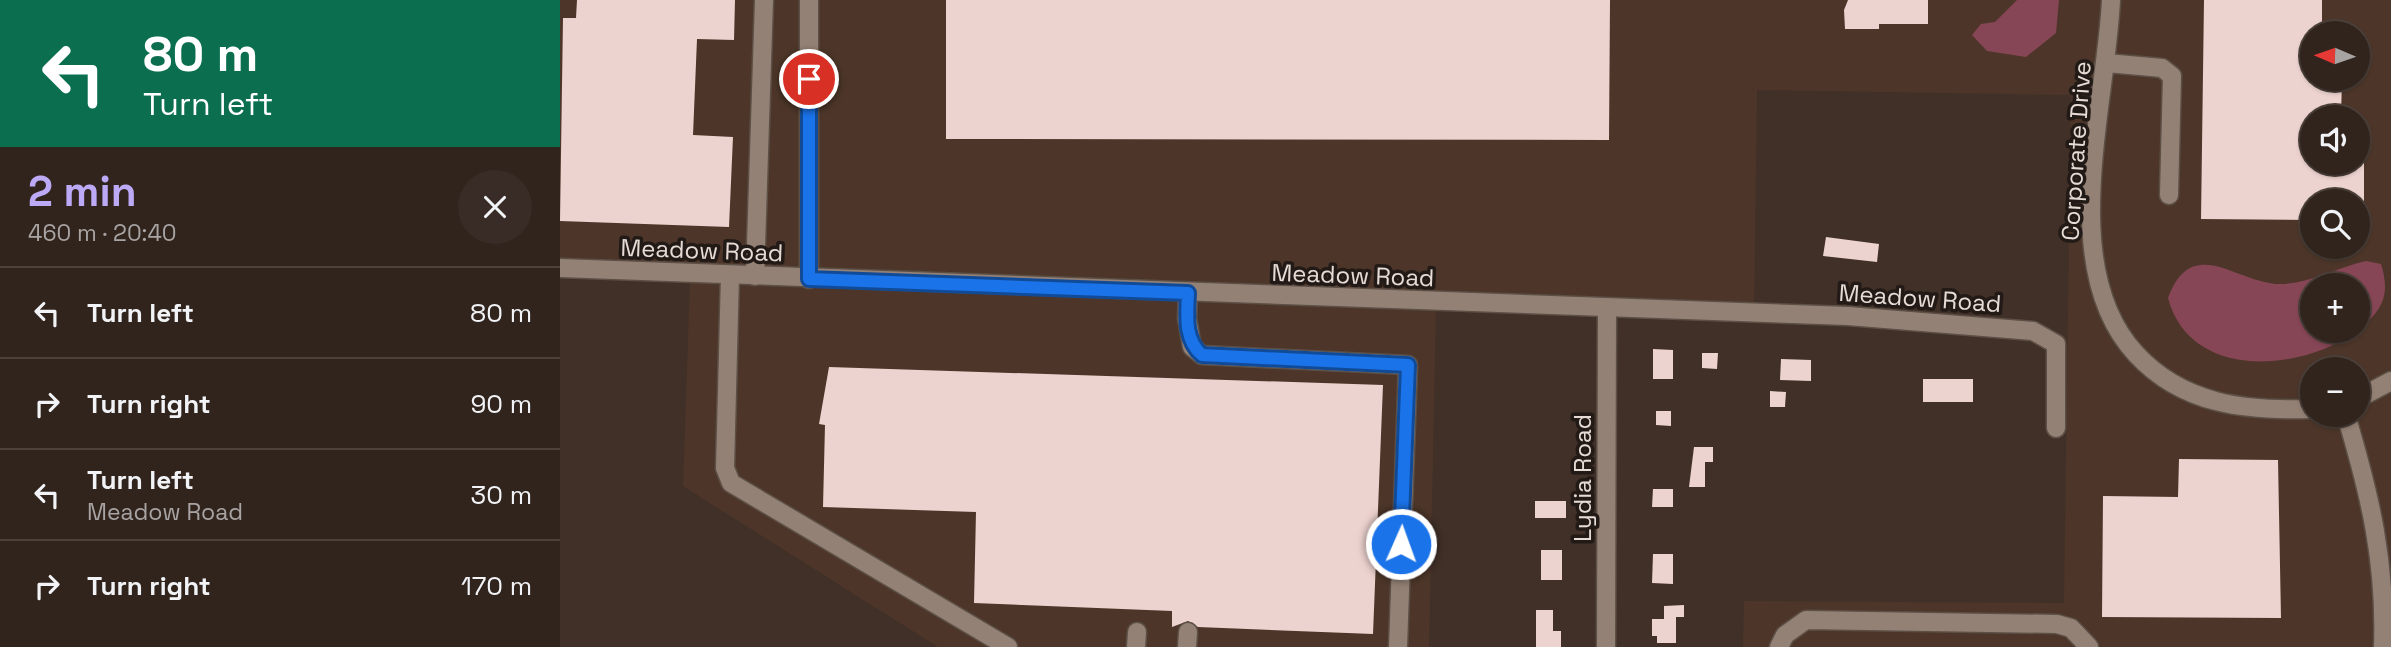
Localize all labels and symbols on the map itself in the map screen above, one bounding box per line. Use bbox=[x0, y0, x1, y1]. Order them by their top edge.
north arrow bbox=[2300, 21, 2370, 91]
pin bbox=[779, 49, 839, 109]
street label: Corporate Drive bbox=[2054, 60, 2098, 242]
street label: Meadow Road bbox=[620, 232, 784, 268]
street label: Meadow Road bbox=[1271, 257, 1435, 293]
street label: Meadow Road bbox=[1838, 277, 2002, 319]
street label: Lydia Road bbox=[1567, 414, 1598, 542]
position arrow bbox=[1364, 507, 1438, 581]

